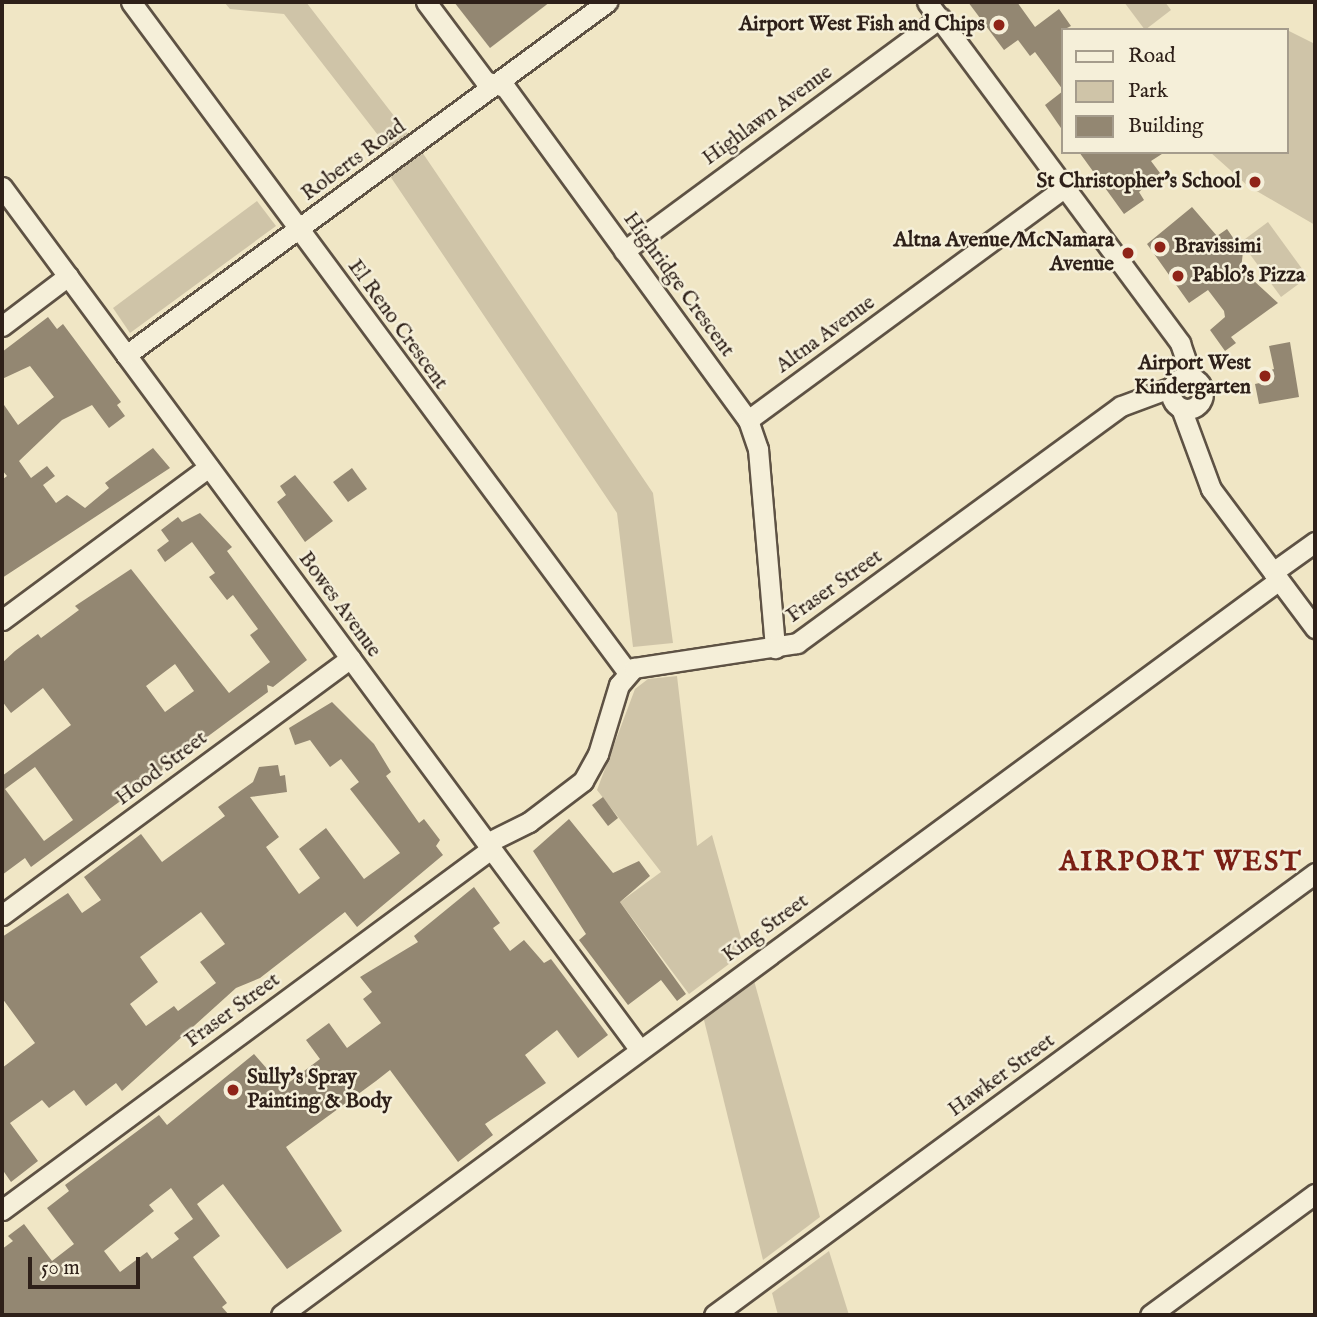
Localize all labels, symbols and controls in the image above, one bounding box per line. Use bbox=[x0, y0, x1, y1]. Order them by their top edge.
place label: Airport West Fish and Chips bbox=[739, 12, 985, 38]
marker: Airport West Fish and Chips bbox=[991, 17, 1007, 33]
legend bbox=[1062, 28, 1289, 154]
text: Road bbox=[1128, 43, 1175, 70]
street label: Highlawn Avenue bbox=[698, 60, 838, 172]
text: Park bbox=[1128, 78, 1168, 105]
text: Building bbox=[1128, 113, 1203, 140]
street label: Roberts Road bbox=[297, 115, 411, 207]
place label: St Christopher's School bbox=[1037, 169, 1241, 195]
marker: St Christopher's School bbox=[1247, 174, 1263, 190]
street label: Highridge Crescent bbox=[617, 208, 739, 362]
place label: Altna Avenue/McNamara Avenue bbox=[893, 228, 1114, 278]
place label: Bravissimi bbox=[1174, 234, 1262, 260]
marker: Bravissimi bbox=[1152, 239, 1168, 255]
marker: Altna Avenue/McNamara Avenue bbox=[1120, 245, 1136, 261]
street label: El Reno Crescent bbox=[342, 255, 452, 395]
place label: Pablo's Pizza bbox=[1192, 263, 1305, 289]
marker: Pablo's Pizza bbox=[1170, 268, 1186, 284]
street label: Altna Avenue bbox=[772, 291, 880, 379]
place label: Airport West Kindergarten bbox=[1134, 351, 1251, 401]
marker: Airport West Kindergarten bbox=[1257, 368, 1273, 384]
street label: Fraser Street bbox=[782, 545, 888, 629]
street label: Bowes Avenue bbox=[292, 547, 386, 663]
street label: Hood Street bbox=[111, 726, 213, 812]
district label: AIRPORT WEST bbox=[1061, 846, 1301, 880]
street label: King Street bbox=[718, 889, 814, 969]
street label: Fraser Street bbox=[181, 968, 285, 1054]
street label: Hawker Street bbox=[944, 1029, 1060, 1123]
place label: Sully's Spray Painting & Body bbox=[247, 1065, 392, 1115]
marker: Sully's Spray Painting & Body bbox=[225, 1082, 241, 1098]
scale bar bbox=[32, 1244, 144, 1288]
text: 50 m bbox=[41, 1255, 80, 1282]

